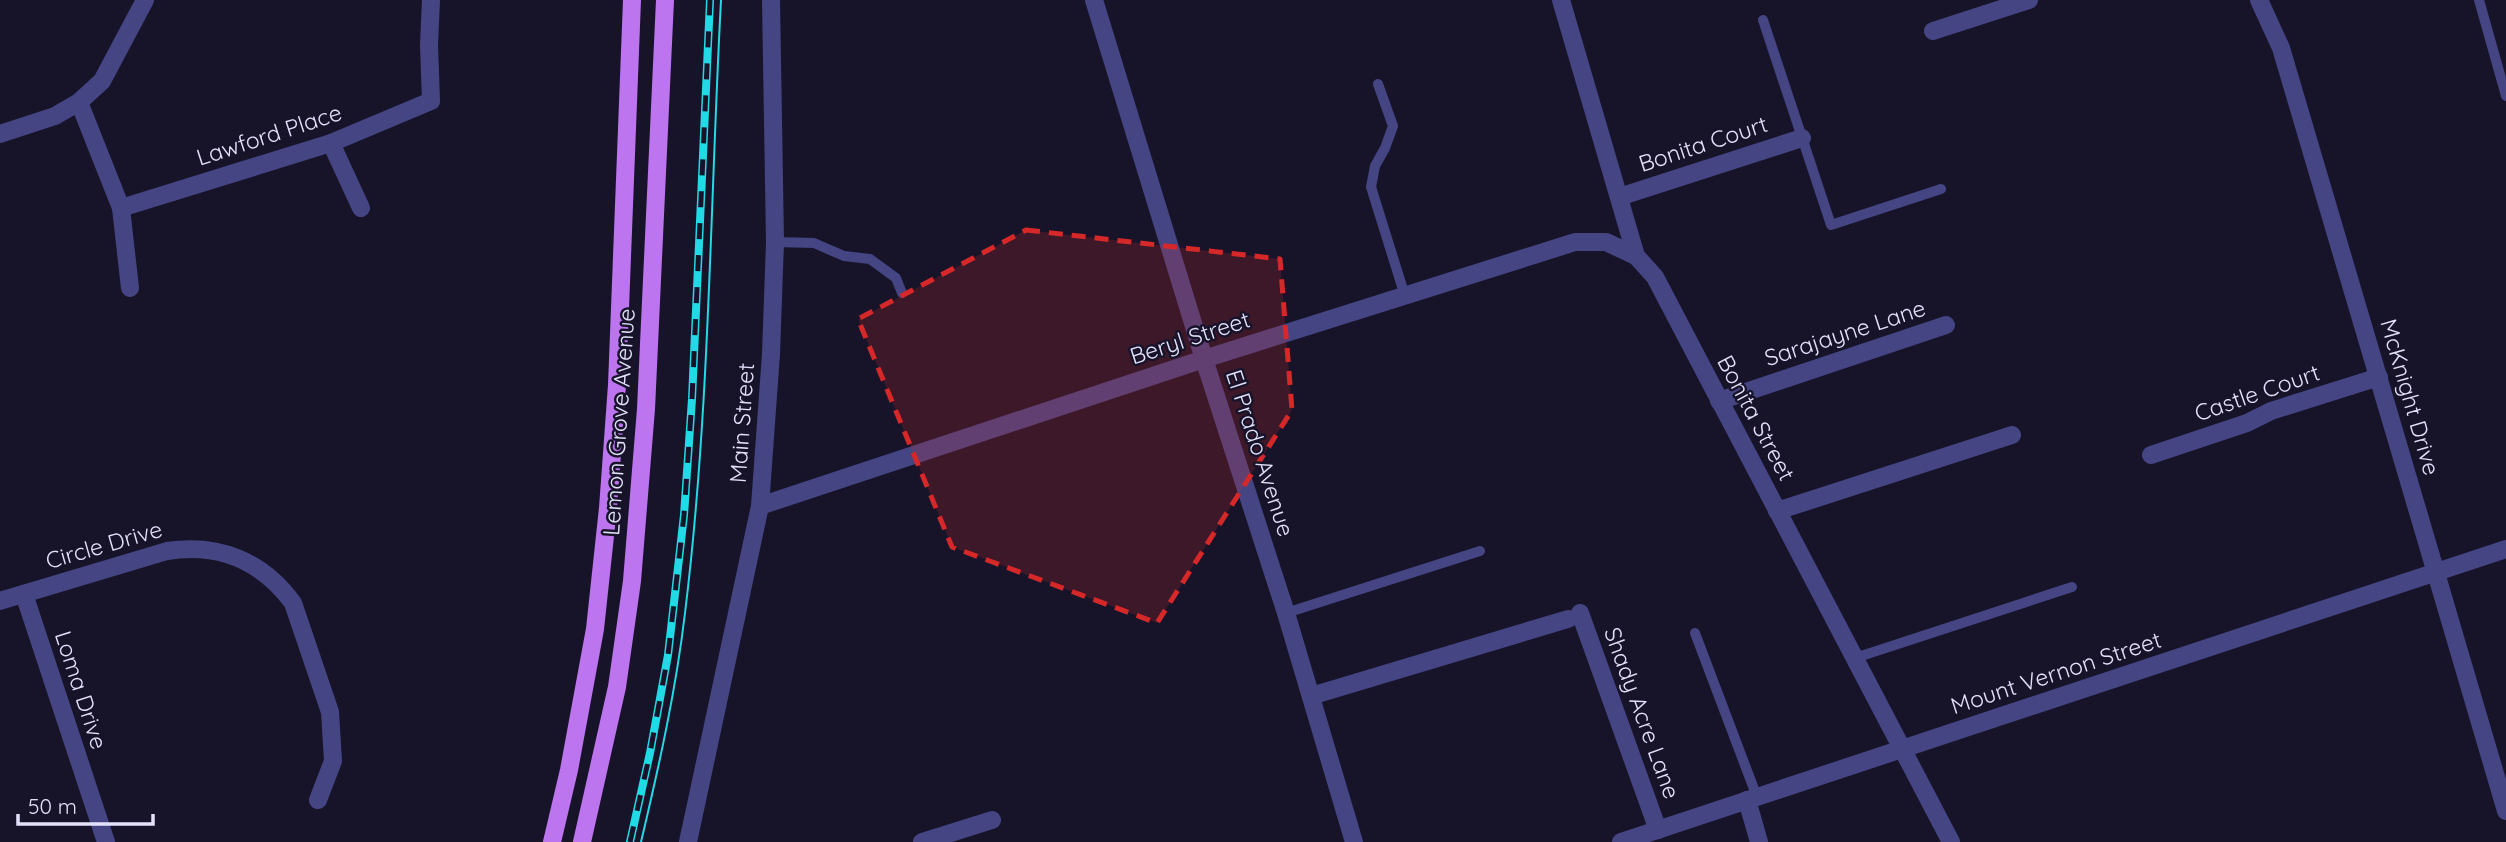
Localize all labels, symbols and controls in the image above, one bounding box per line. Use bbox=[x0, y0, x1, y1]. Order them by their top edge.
street label: Lawford Place bbox=[193, 97, 345, 172]
street label: Bonita Court bbox=[1635, 109, 1771, 178]
street label: Sarajayne Lane bbox=[1761, 293, 1929, 372]
street label: Beryl Street bbox=[1126, 304, 1254, 371]
street label: Lemon Grove Avenue bbox=[596, 307, 641, 537]
street label: McKnight Drive bbox=[2374, 315, 2447, 478]
street label: Bonita Street bbox=[1711, 350, 1802, 486]
street label: Castle Court bbox=[2190, 358, 2323, 427]
street label: Main Street bbox=[723, 362, 760, 484]
street label: El Prado Avenue bbox=[1220, 366, 1301, 540]
street label: Circle Drive bbox=[42, 514, 165, 575]
street label: Shady Acre Lane bbox=[1598, 623, 1687, 802]
street label: Mount Vernon Street bbox=[1947, 625, 2165, 720]
street label: Loma Drive bbox=[49, 627, 114, 753]
scale bar bbox=[18, 782, 152, 826]
text: 50 m bbox=[28, 793, 77, 819]

